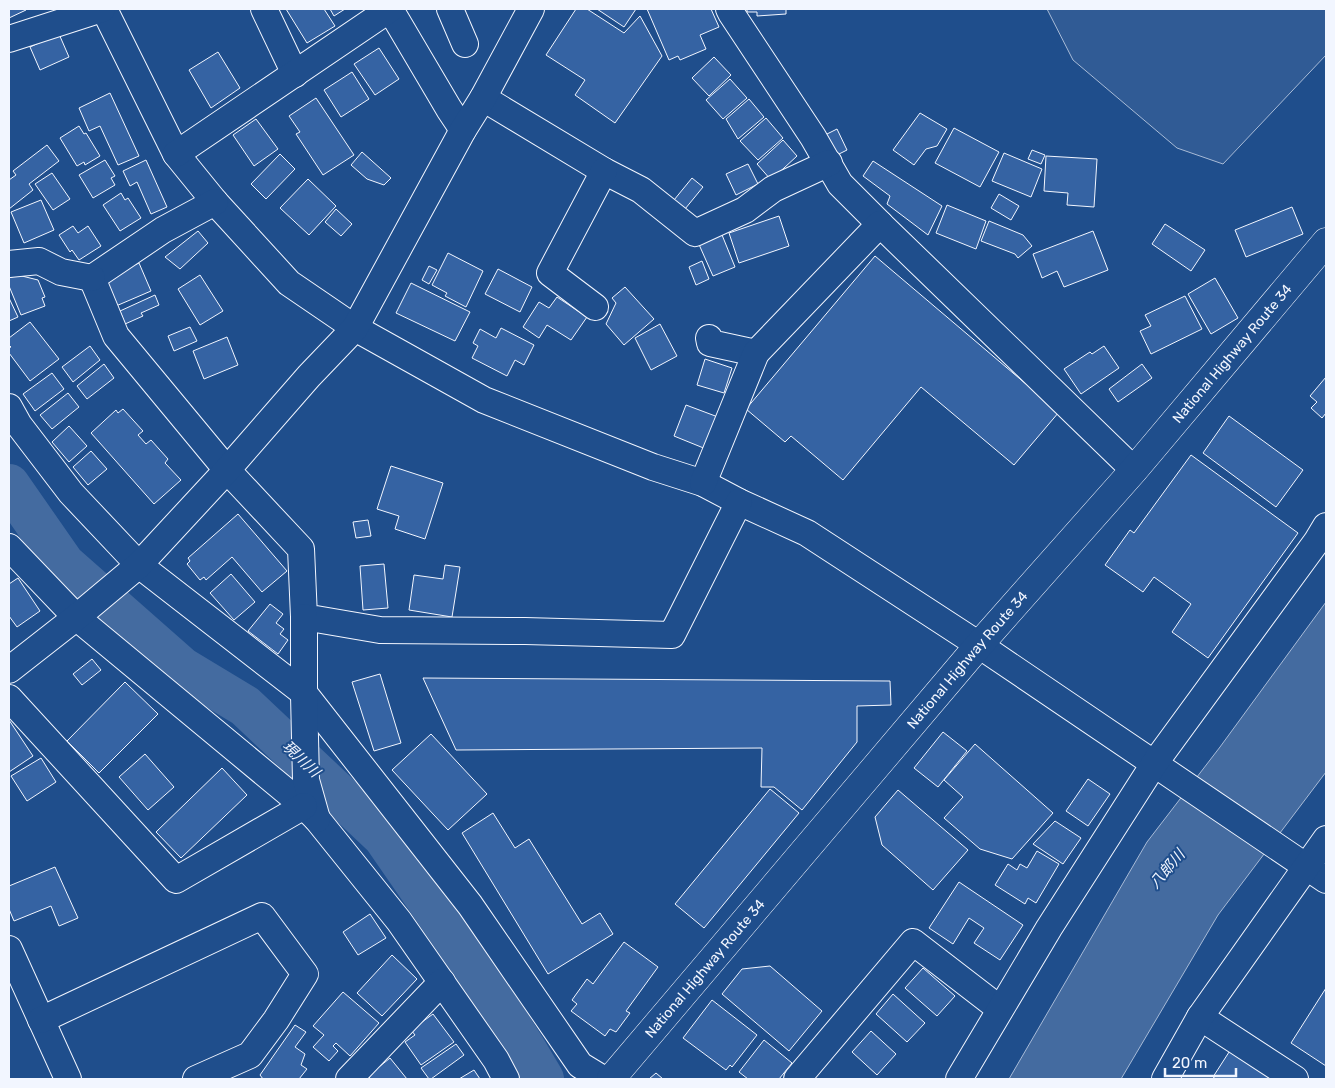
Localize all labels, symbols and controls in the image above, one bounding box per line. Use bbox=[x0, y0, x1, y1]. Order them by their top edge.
street label: National Highway Route 34 bbox=[1169, 280, 1296, 427]
street label: National Highway Route 34 bbox=[903, 587, 1031, 732]
water label: 現川川 bbox=[278, 737, 325, 782]
water label: 八郎川 bbox=[1146, 844, 1190, 892]
street label: National Highway Route 34 bbox=[641, 895, 769, 1041]
scale bar bbox=[1165, 1046, 1236, 1078]
text: 20 m bbox=[1172, 1054, 1207, 1072]

